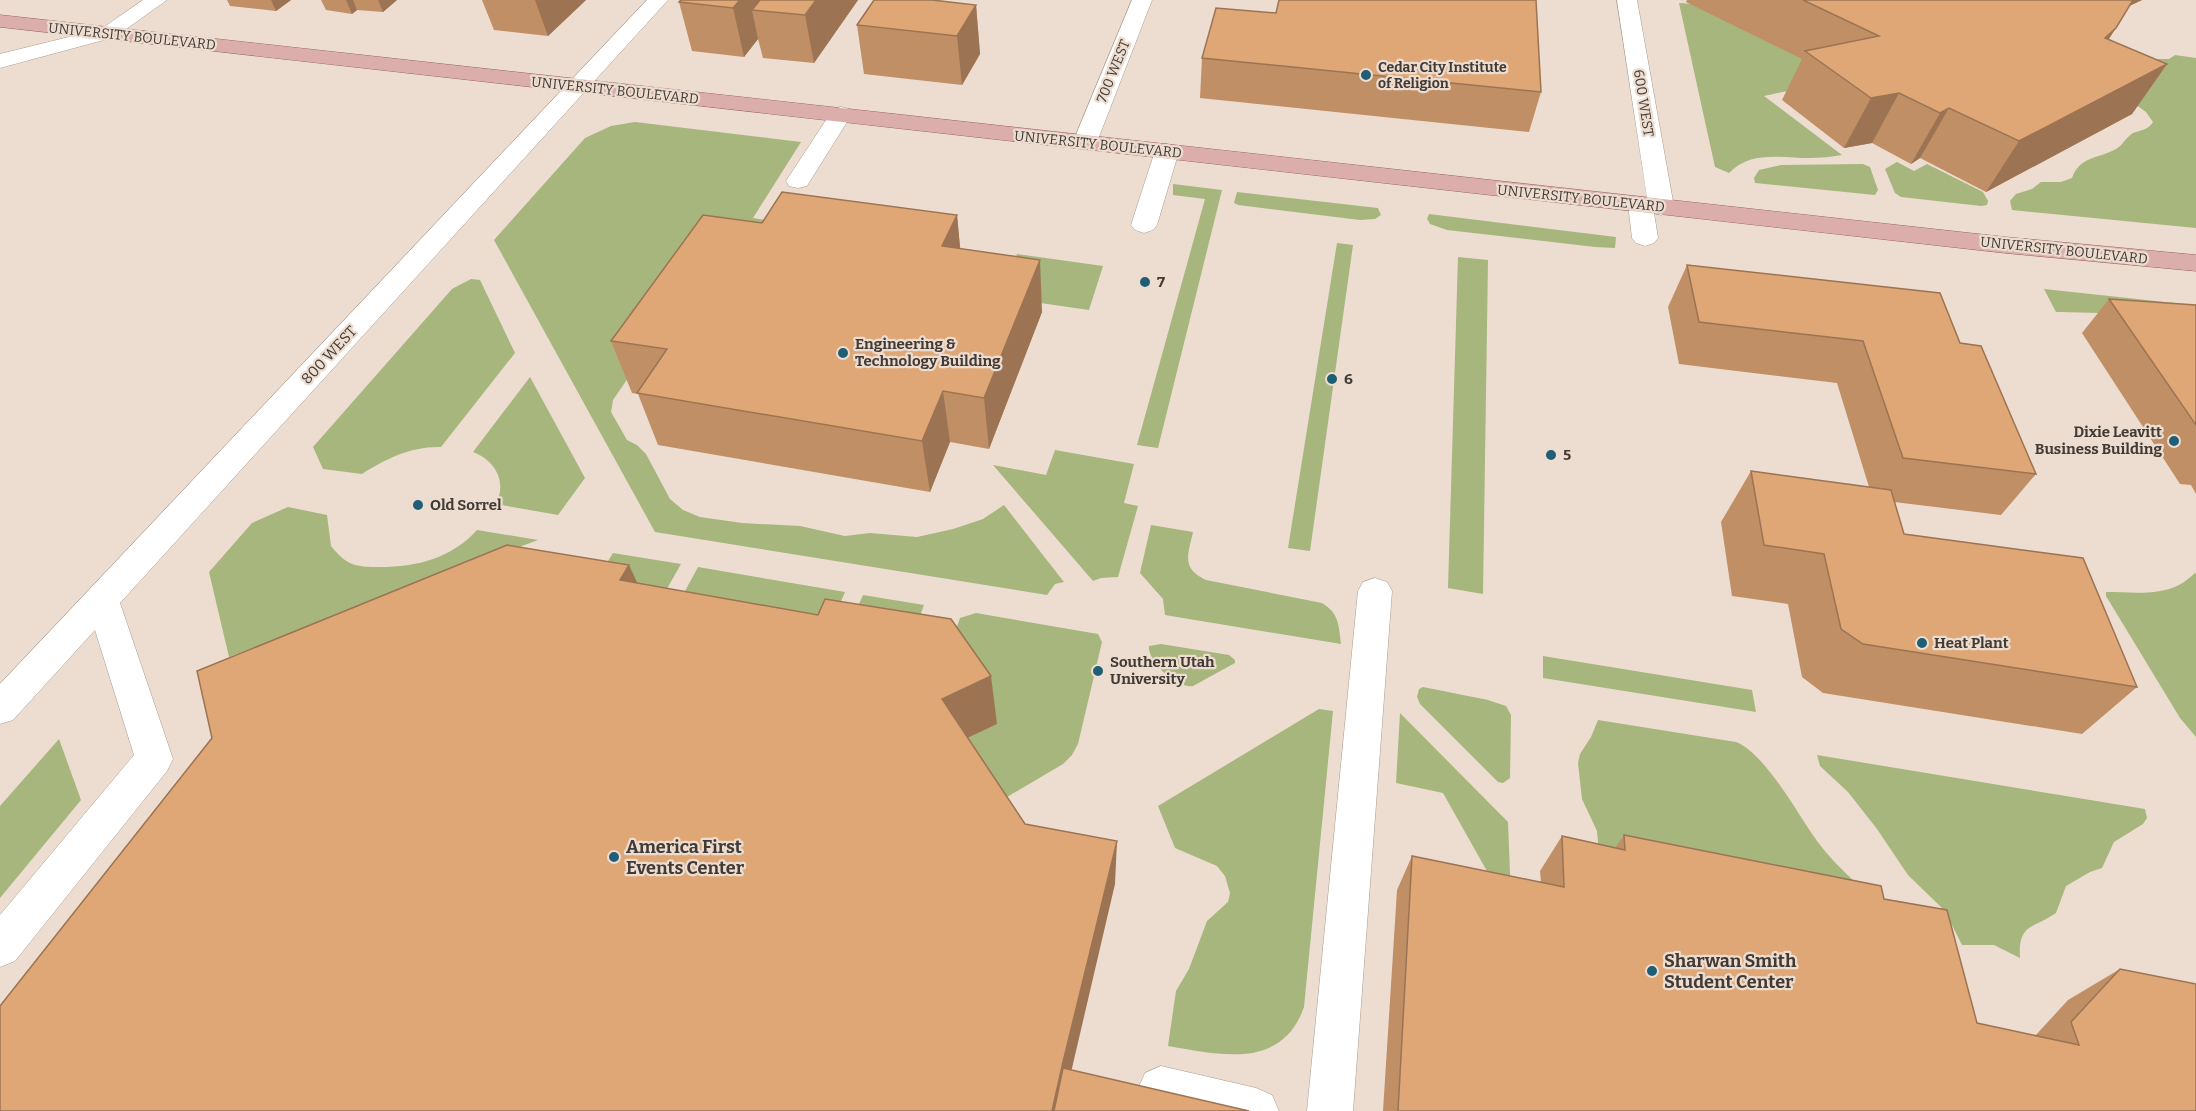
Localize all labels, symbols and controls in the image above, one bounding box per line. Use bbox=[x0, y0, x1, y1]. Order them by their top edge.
street label: UNIVERSITY BOULEVARD bbox=[47, 19, 217, 54]
street label: 700 WEST bbox=[1093, 37, 1134, 105]
place label: Cedar City Institute of Religion bbox=[1378, 59, 1507, 92]
marker: Cedar City Institute of Religion bbox=[1359, 68, 1373, 82]
street label: 600 WEST bbox=[1630, 68, 1657, 138]
street label: UNIVERSITY BOULEVARD bbox=[530, 73, 700, 108]
street label: UNIVERSITY BOULEVARD bbox=[1013, 127, 1183, 162]
street label: UNIVERSITY BOULEVARD bbox=[1496, 181, 1666, 216]
street label: UNIVERSITY BOULEVARD bbox=[1979, 233, 2149, 268]
place label: 7 bbox=[1157, 273, 1165, 291]
marker: 7 bbox=[1138, 275, 1152, 289]
street label: 800 WEST bbox=[298, 322, 361, 388]
place label: Engineering & Technology Building bbox=[855, 335, 1001, 370]
marker: Engineering & Technology Building bbox=[836, 346, 850, 360]
place label: 6 bbox=[1344, 370, 1353, 388]
marker: 6 bbox=[1325, 372, 1339, 386]
place label: Dixie Leavitt Business Building bbox=[2035, 423, 2162, 458]
marker: Dixie Leavitt Business Building bbox=[2167, 434, 2181, 448]
place label: 5 bbox=[1563, 446, 1571, 464]
marker: 5 bbox=[1544, 448, 1558, 462]
place label: Old Sorrel bbox=[430, 496, 502, 514]
marker: Old Sorrel bbox=[411, 498, 425, 512]
place label: Heat Plant bbox=[1934, 634, 2009, 652]
marker: Heat Plant bbox=[1915, 636, 1929, 650]
place label: Southern Utah University bbox=[1110, 653, 1215, 688]
marker: Southern Utah University bbox=[1091, 664, 1105, 678]
place label: America First Events Center bbox=[626, 836, 745, 879]
marker: America First Events Center bbox=[607, 850, 621, 864]
place label: Sharwan Smith Student Center bbox=[1664, 950, 1797, 993]
marker: Sharwan Smith Student Center bbox=[1645, 964, 1659, 978]

